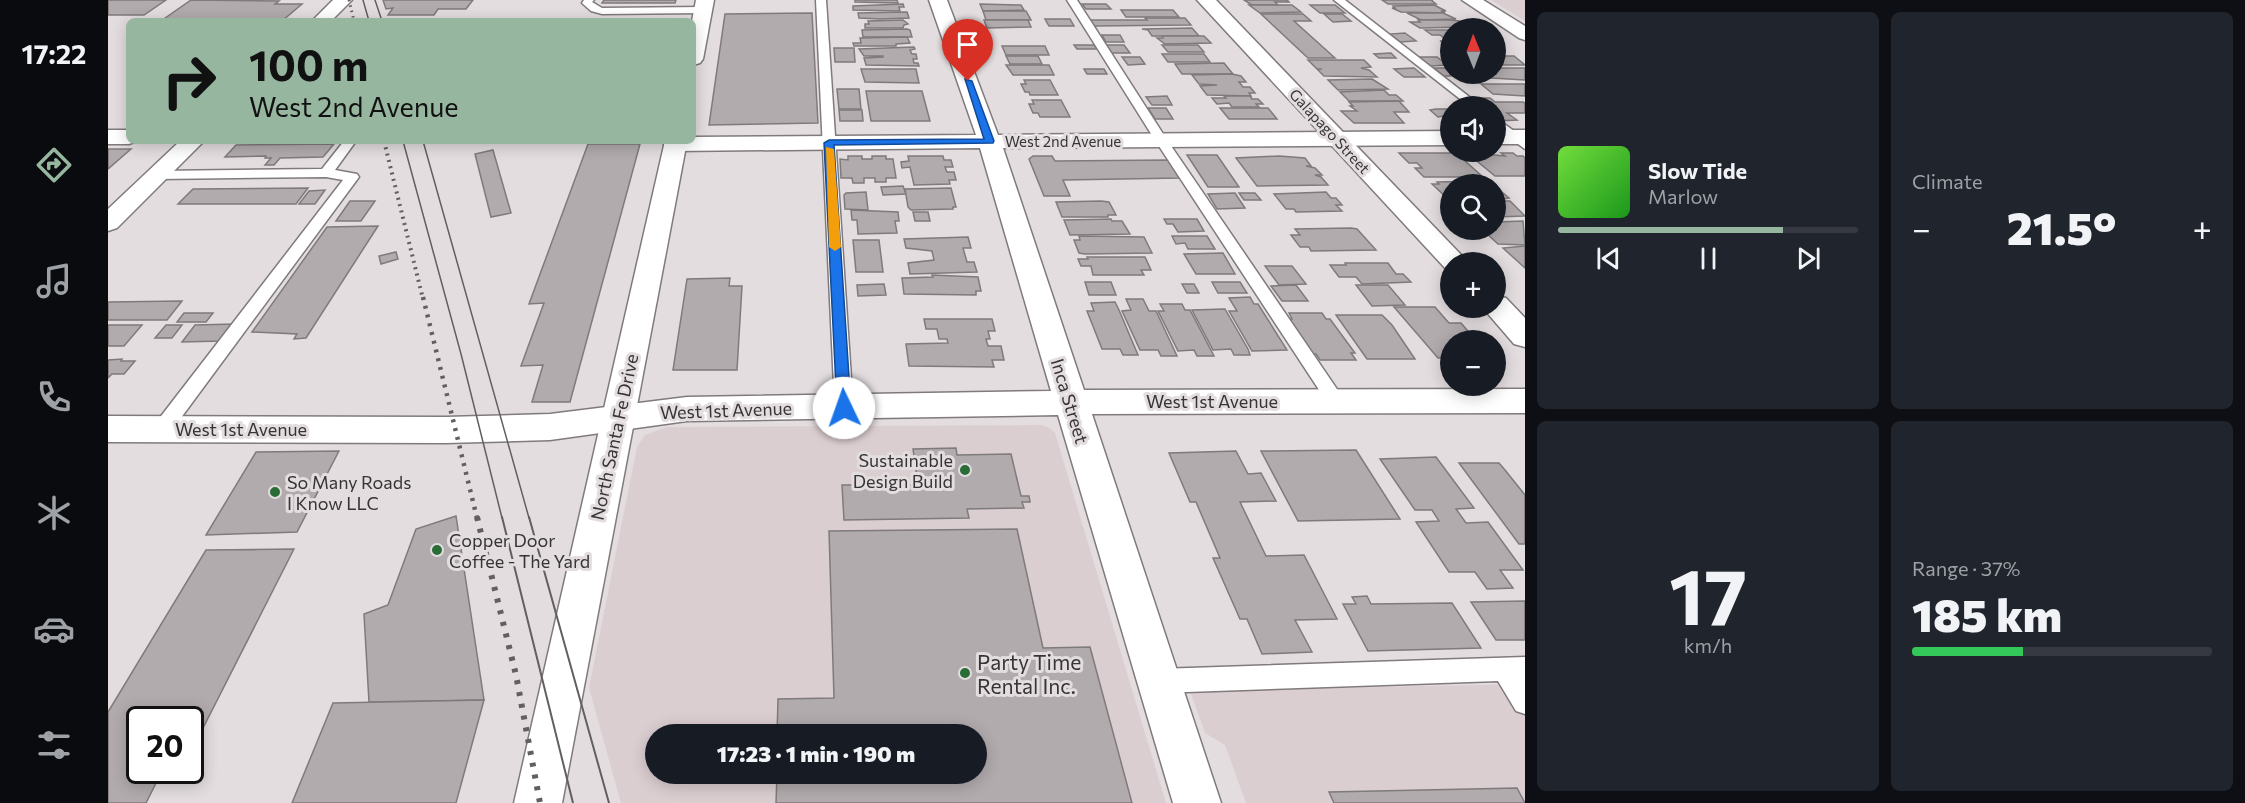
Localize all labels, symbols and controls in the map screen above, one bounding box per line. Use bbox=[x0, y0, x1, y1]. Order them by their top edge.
north arrow bbox=[1440, 18, 1506, 84]
map controls bbox=[1440, 18, 1506, 396]
pin bbox=[942, 19, 993, 81]
icon: arrive bbox=[951, 28, 984, 61]
text: 17:22 bbox=[22, 37, 86, 70]
text: 100 m bbox=[249, 38, 369, 90]
icon: right bbox=[150, 42, 228, 120]
street label: Galapago Street bbox=[1286, 85, 1374, 177]
text: West 2nd Avenue bbox=[249, 90, 459, 123]
button: sound bbox=[1440, 96, 1506, 162]
street label: West 2nd Avenue bbox=[1005, 132, 1121, 150]
icon: directions bbox=[33, 144, 75, 186]
text: Slow Tide bbox=[1648, 157, 1747, 184]
text: Climate bbox=[1912, 169, 1982, 193]
button: search bbox=[1440, 174, 1506, 240]
text: Marlow bbox=[1648, 184, 1718, 208]
text: 21.5° bbox=[2007, 199, 2117, 254]
text: − bbox=[1912, 207, 1931, 248]
text: + bbox=[2193, 207, 2212, 248]
icon: previous bbox=[1592, 242, 1625, 275]
icon: pause bbox=[1692, 242, 1725, 275]
icon: next bbox=[1792, 242, 1825, 275]
button: + bbox=[1440, 252, 1506, 318]
icon: music bbox=[33, 260, 75, 302]
button: − bbox=[1440, 330, 1506, 396]
street label: North Santa Fe Drive bbox=[586, 352, 642, 522]
street label: Inca Street bbox=[1047, 356, 1093, 446]
icon: phone bbox=[33, 376, 75, 418]
position arrow bbox=[812, 376, 876, 440]
street label: West 1st Avenue bbox=[1146, 390, 1278, 412]
street label: West 1st Avenue bbox=[660, 397, 792, 423]
street label: West 1st Avenue bbox=[175, 418, 307, 440]
place label: Sustainable Design Build bbox=[853, 449, 953, 492]
marker: Sustainable Design Build bbox=[958, 463, 972, 477]
place label: So Many Roads I Know LLC bbox=[287, 471, 411, 514]
marker: So Many Roads I Know LLC bbox=[268, 485, 282, 499]
icon: climate bbox=[33, 492, 75, 534]
place label: Copper Door Coffee - The Yard bbox=[449, 529, 590, 572]
marker: Copper Door Coffee - The Yard bbox=[430, 543, 444, 557]
text: 17 bbox=[1669, 546, 1747, 641]
text: Range · 37% bbox=[1912, 556, 2020, 580]
text: 185 km bbox=[1912, 586, 2062, 641]
icon: car bbox=[33, 608, 75, 650]
text: km/h bbox=[1684, 633, 1732, 657]
place label: Party Time Rental Inc. bbox=[977, 649, 1081, 698]
marker: Party Time Rental Inc. bbox=[958, 666, 972, 680]
speed limit sign: 20 bbox=[126, 706, 204, 784]
icon: filters bbox=[33, 724, 75, 766]
text: 17:23 · 1 min · 190 m bbox=[717, 740, 915, 767]

